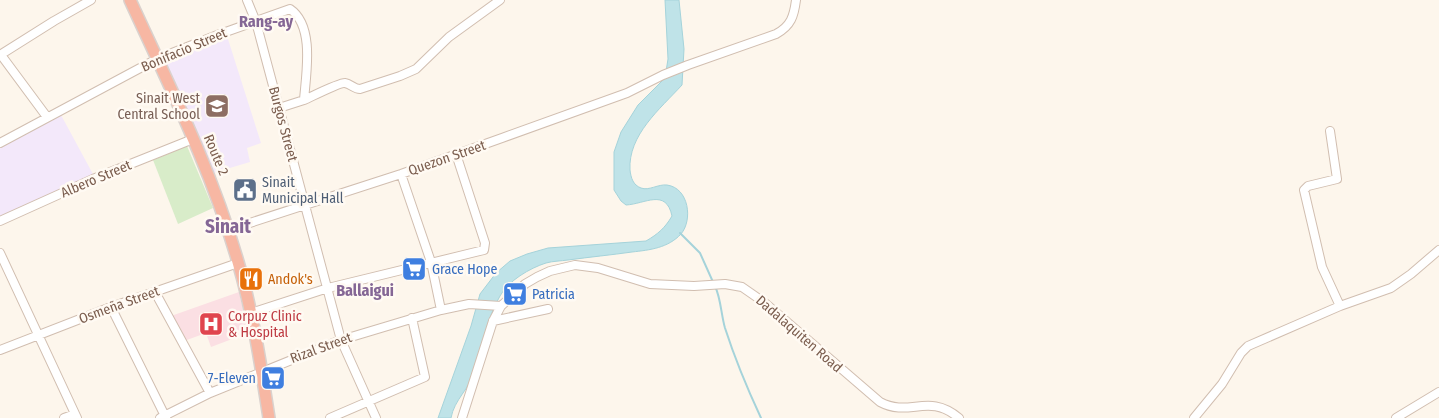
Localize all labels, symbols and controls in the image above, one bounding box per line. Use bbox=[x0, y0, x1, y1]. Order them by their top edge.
district label: Rang-ay bbox=[239, 12, 293, 31]
street label: Bonifacio Street bbox=[139, 24, 230, 76]
street label: Burgos Street bbox=[265, 85, 301, 164]
place label: Sinait West Central School bbox=[117, 90, 200, 123]
school or university icon: Sinait West Central School bbox=[204, 93, 230, 119]
street label: Route 2 bbox=[200, 132, 232, 178]
street label: Quezon Street bbox=[406, 137, 488, 179]
street label: Albero Street bbox=[58, 156, 134, 201]
place label: Sinait Municipal Hall bbox=[262, 174, 344, 207]
public building icon: Sinait Municipal Hall bbox=[232, 177, 258, 203]
district label: Sinait bbox=[205, 215, 251, 238]
supermarket icon: Grace Hope bbox=[401, 256, 427, 282]
place label: Grace Hope bbox=[432, 261, 498, 278]
restaurant icon: Andok's bbox=[238, 266, 264, 292]
place label: Andok's bbox=[268, 271, 313, 288]
district label: Ballaigui bbox=[336, 281, 394, 300]
supermarket icon: Patricia bbox=[502, 281, 528, 307]
street label: Osmeña Street bbox=[76, 282, 162, 327]
place label: Patricia bbox=[532, 286, 575, 303]
street label: Dadalaquiten Road bbox=[752, 292, 846, 376]
place label: Corpuz Clinic & Hospital bbox=[228, 308, 302, 341]
hospital icon: Corpuz Clinic & Hospital bbox=[198, 311, 224, 337]
street label: Rizal Street bbox=[288, 329, 355, 367]
supermarket icon: 7-Eleven bbox=[260, 365, 286, 391]
place label: 7-Eleven bbox=[208, 370, 256, 387]

